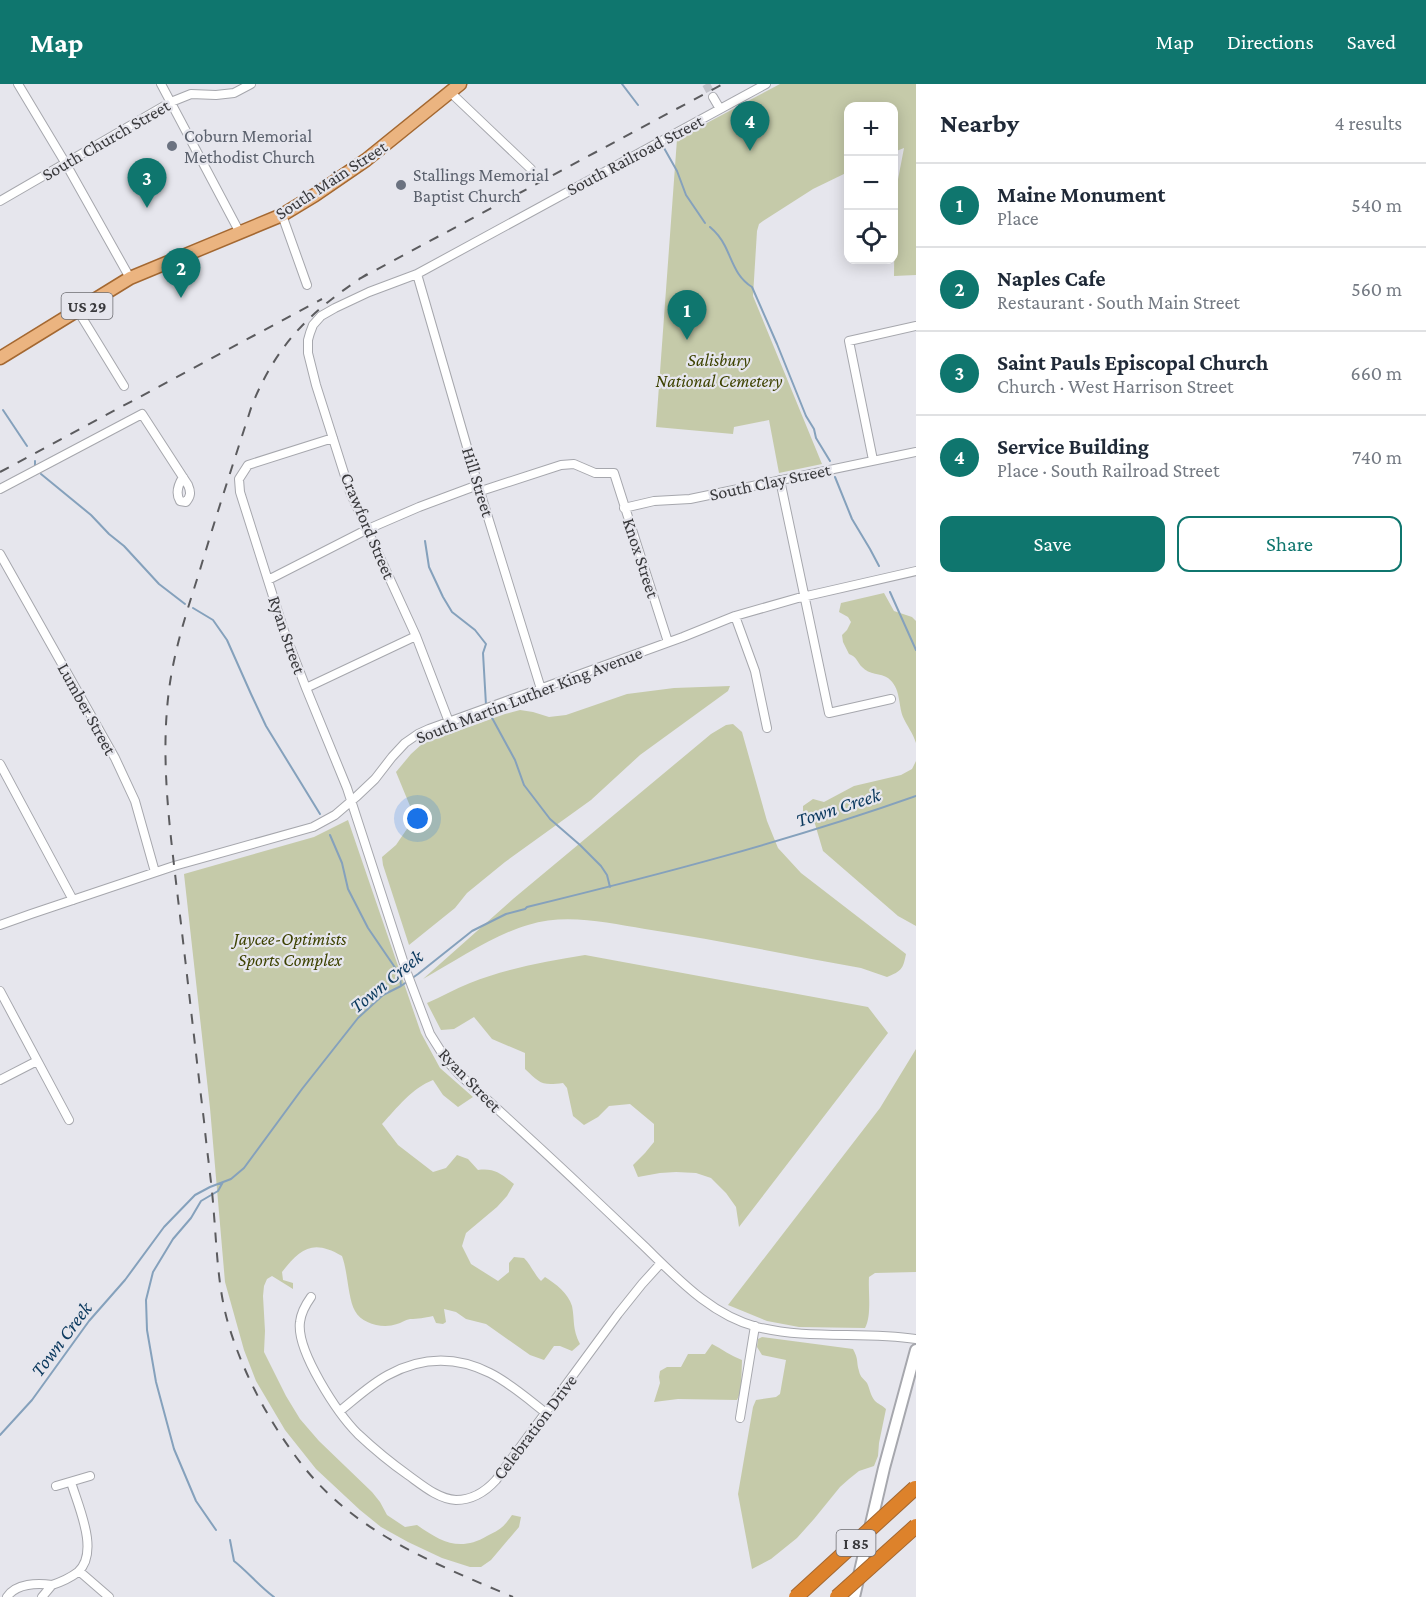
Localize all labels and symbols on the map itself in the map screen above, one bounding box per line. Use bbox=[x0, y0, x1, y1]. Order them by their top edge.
street label: South Church Street bbox=[38, 95, 174, 185]
pin: 4 bbox=[730, 101, 770, 151]
street label: South Railroad Street bbox=[563, 110, 708, 199]
place label: Coburn Memorial Methodist Church bbox=[184, 126, 315, 167]
street label: South Main Street bbox=[271, 136, 391, 224]
marker: Coburn Memorial Methodist Church bbox=[165, 139, 179, 153]
pin: 3 bbox=[128, 158, 166, 208]
place label: Stallings Memorial Baptist Church bbox=[413, 165, 549, 206]
marker: Stallings Memorial Baptist Church bbox=[394, 178, 408, 192]
pin: 2 bbox=[162, 248, 201, 298]
pin: 1 bbox=[668, 290, 706, 340]
road number: US 29 bbox=[62, 293, 112, 319]
park label: Salisbury National Cemetery bbox=[655, 350, 783, 391]
street label: Hill Street bbox=[458, 445, 498, 520]
street label: South Clay Street bbox=[708, 459, 833, 505]
street label: Crawford Street bbox=[337, 470, 400, 583]
street label: Knox Street bbox=[619, 516, 664, 601]
street label: Ryan Street bbox=[264, 593, 310, 678]
street label: South Martin Luther King Avenue bbox=[413, 642, 645, 747]
street label: Lumber Street bbox=[54, 660, 121, 759]
water label: Town Creek bbox=[793, 783, 884, 831]
your location bbox=[403, 804, 432, 833]
park label: Jaycee-Optimists Sports Complex bbox=[230, 929, 347, 970]
water label: Town Creek bbox=[345, 944, 428, 1017]
street label: Ryan Street bbox=[435, 1044, 506, 1117]
water label: Town Creek bbox=[26, 1296, 97, 1381]
street label: Celebration Drive bbox=[489, 1370, 581, 1483]
road number: I 85 bbox=[836, 1530, 876, 1556]

